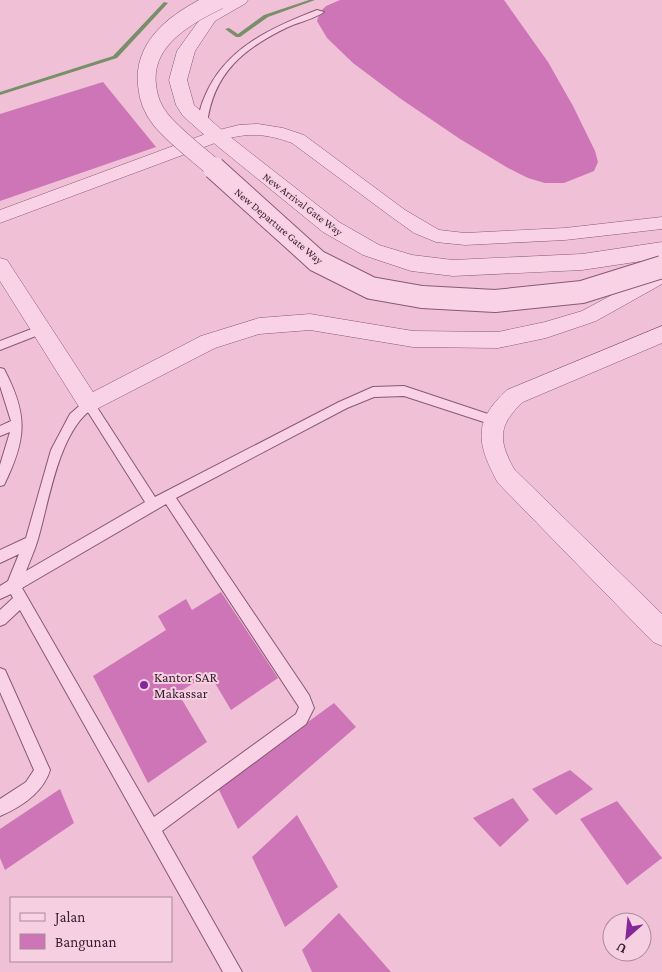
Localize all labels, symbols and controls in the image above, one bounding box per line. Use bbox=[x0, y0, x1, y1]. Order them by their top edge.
street label: New Arrival Gate Way bbox=[260, 170, 346, 239]
street label: New Departure Gate Way bbox=[232, 186, 326, 268]
place label: Kantor SAR Makassar bbox=[154, 669, 217, 701]
marker: Kantor SAR Makassar bbox=[138, 679, 150, 691]
legend bbox=[10, 897, 172, 962]
text: Jalan bbox=[53, 909, 85, 926]
north arrow bbox=[602, 912, 652, 962]
text: Bangunan bbox=[55, 934, 116, 951]
text: U bbox=[613, 939, 629, 958]

